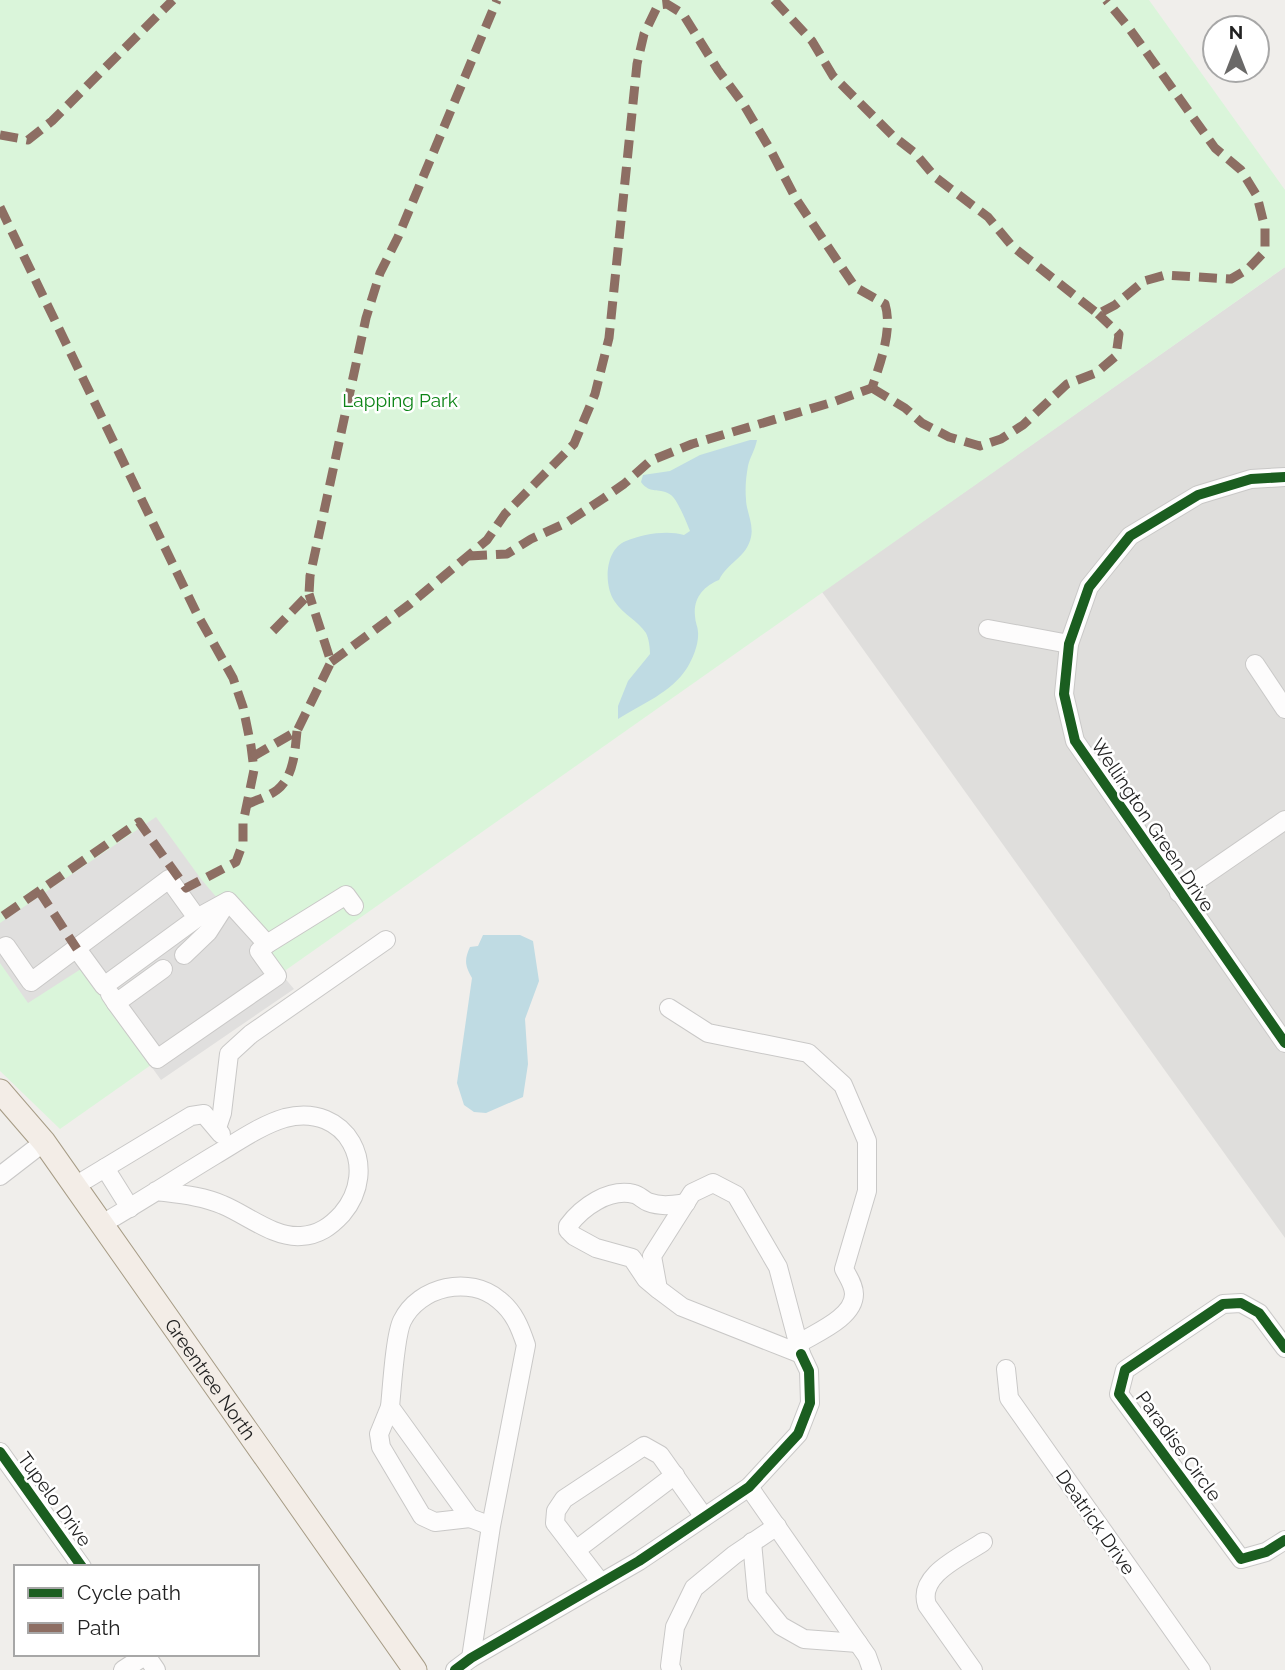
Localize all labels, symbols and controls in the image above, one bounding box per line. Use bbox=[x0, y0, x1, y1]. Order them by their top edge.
north arrow bbox=[1201, 14, 1271, 84]
text: N bbox=[1229, 21, 1243, 43]
park label: Lapping Park bbox=[342, 389, 458, 411]
street label: Wellington Green Drive bbox=[1087, 734, 1219, 916]
street label: Greentree North bbox=[160, 1314, 261, 1444]
street label: Paradise Circle bbox=[1132, 1387, 1226, 1505]
street label: Tupelo Drive bbox=[14, 1448, 96, 1550]
street label: Deatrick Drive bbox=[1052, 1465, 1140, 1579]
legend bbox=[14, 1565, 259, 1656]
text: Cycle path bbox=[77, 1580, 181, 1605]
text: Path bbox=[77, 1615, 121, 1640]

